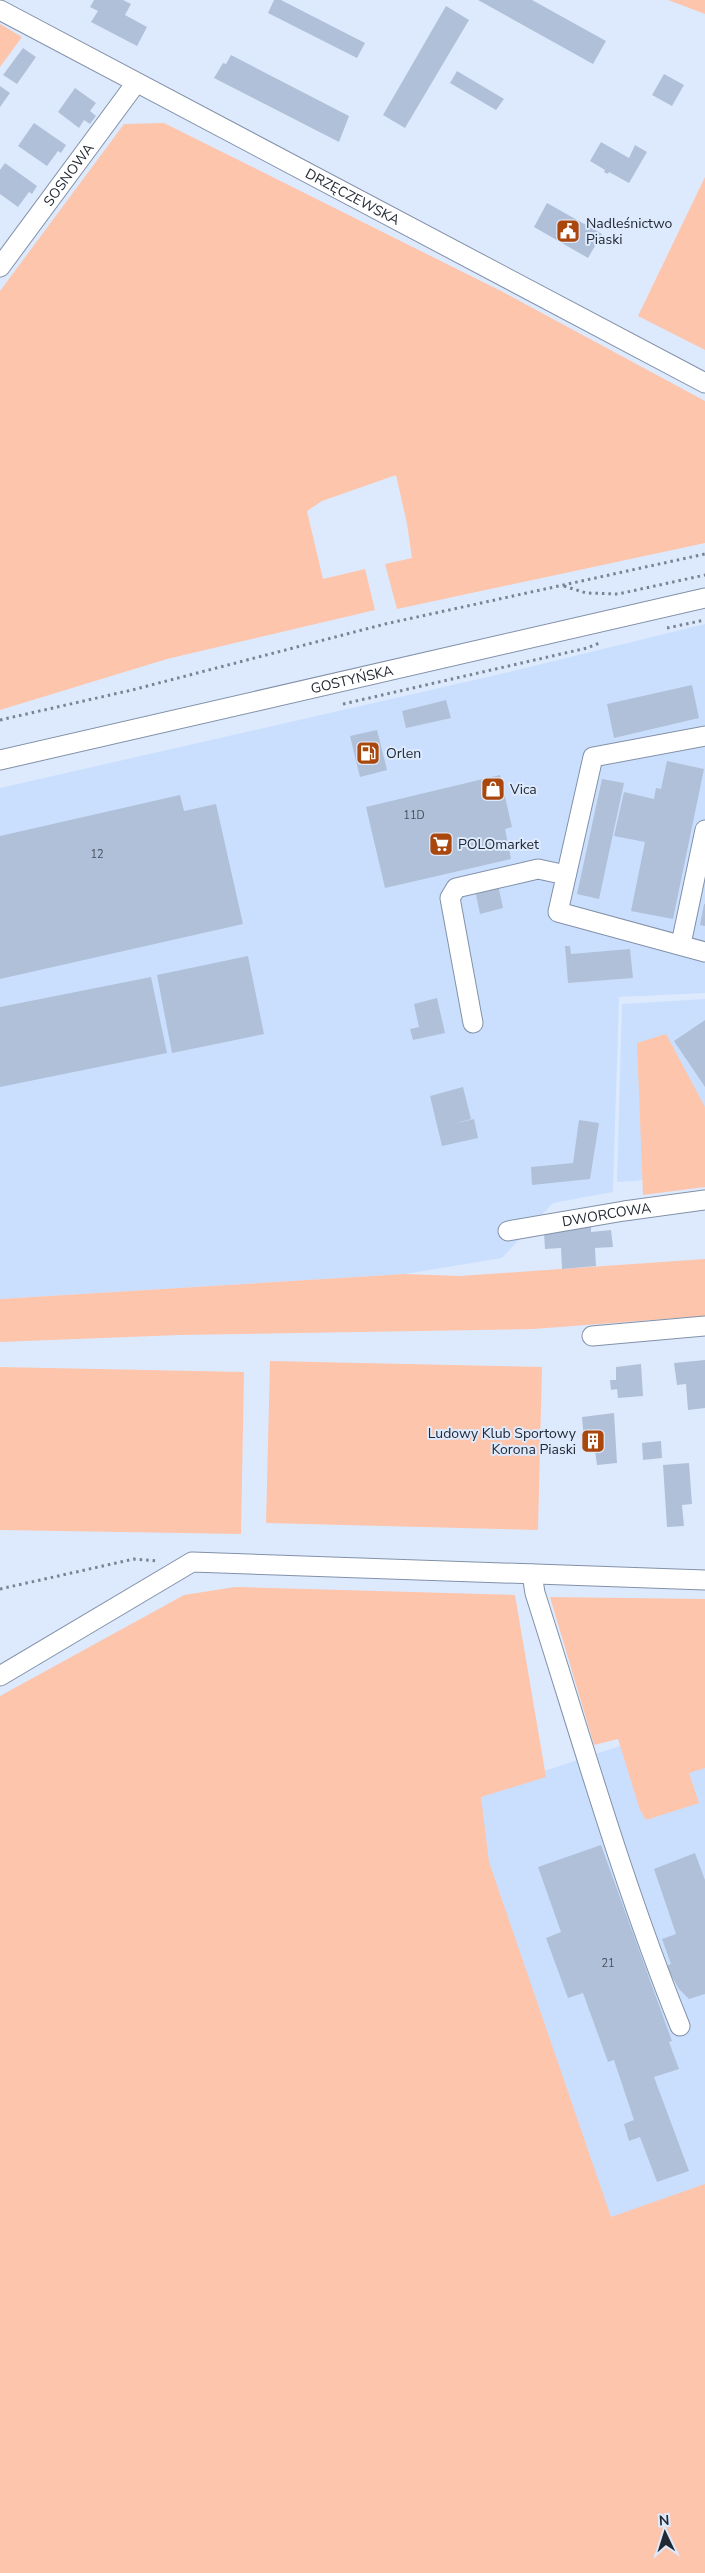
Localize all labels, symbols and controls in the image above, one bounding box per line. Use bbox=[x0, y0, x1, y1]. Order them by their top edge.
street label: SOSNOWA bbox=[39, 139, 98, 210]
street label: DRZĘCZEWSKA bbox=[302, 164, 403, 229]
place label: Nadleśnictwo Piaski bbox=[586, 214, 673, 249]
public building icon: Nadleśnictwo Piaski bbox=[555, 218, 581, 244]
street label: GOSTYŃSKA bbox=[309, 660, 395, 698]
fuel station icon: Orlen bbox=[355, 740, 381, 766]
place label: Orlen bbox=[386, 744, 421, 763]
shop icon: Vica bbox=[480, 776, 506, 802]
place label: Vica bbox=[509, 780, 537, 799]
house number: 11D bbox=[403, 808, 425, 823]
supermarket icon: POLOmarket bbox=[428, 831, 454, 857]
place label: POLOmarket bbox=[458, 835, 539, 854]
house number: 12 bbox=[90, 847, 104, 862]
street label: DWORCOWA bbox=[561, 1198, 652, 1231]
place label: Ludowy Klub Sportowy Korona Piaski bbox=[428, 1424, 577, 1459]
building icon: Ludowy Klub Sportowy Korona Piaski bbox=[580, 1428, 606, 1454]
house number: 21 bbox=[601, 1956, 615, 1971]
north arrow bbox=[640, 2508, 690, 2558]
text: N bbox=[658, 2511, 670, 2530]

